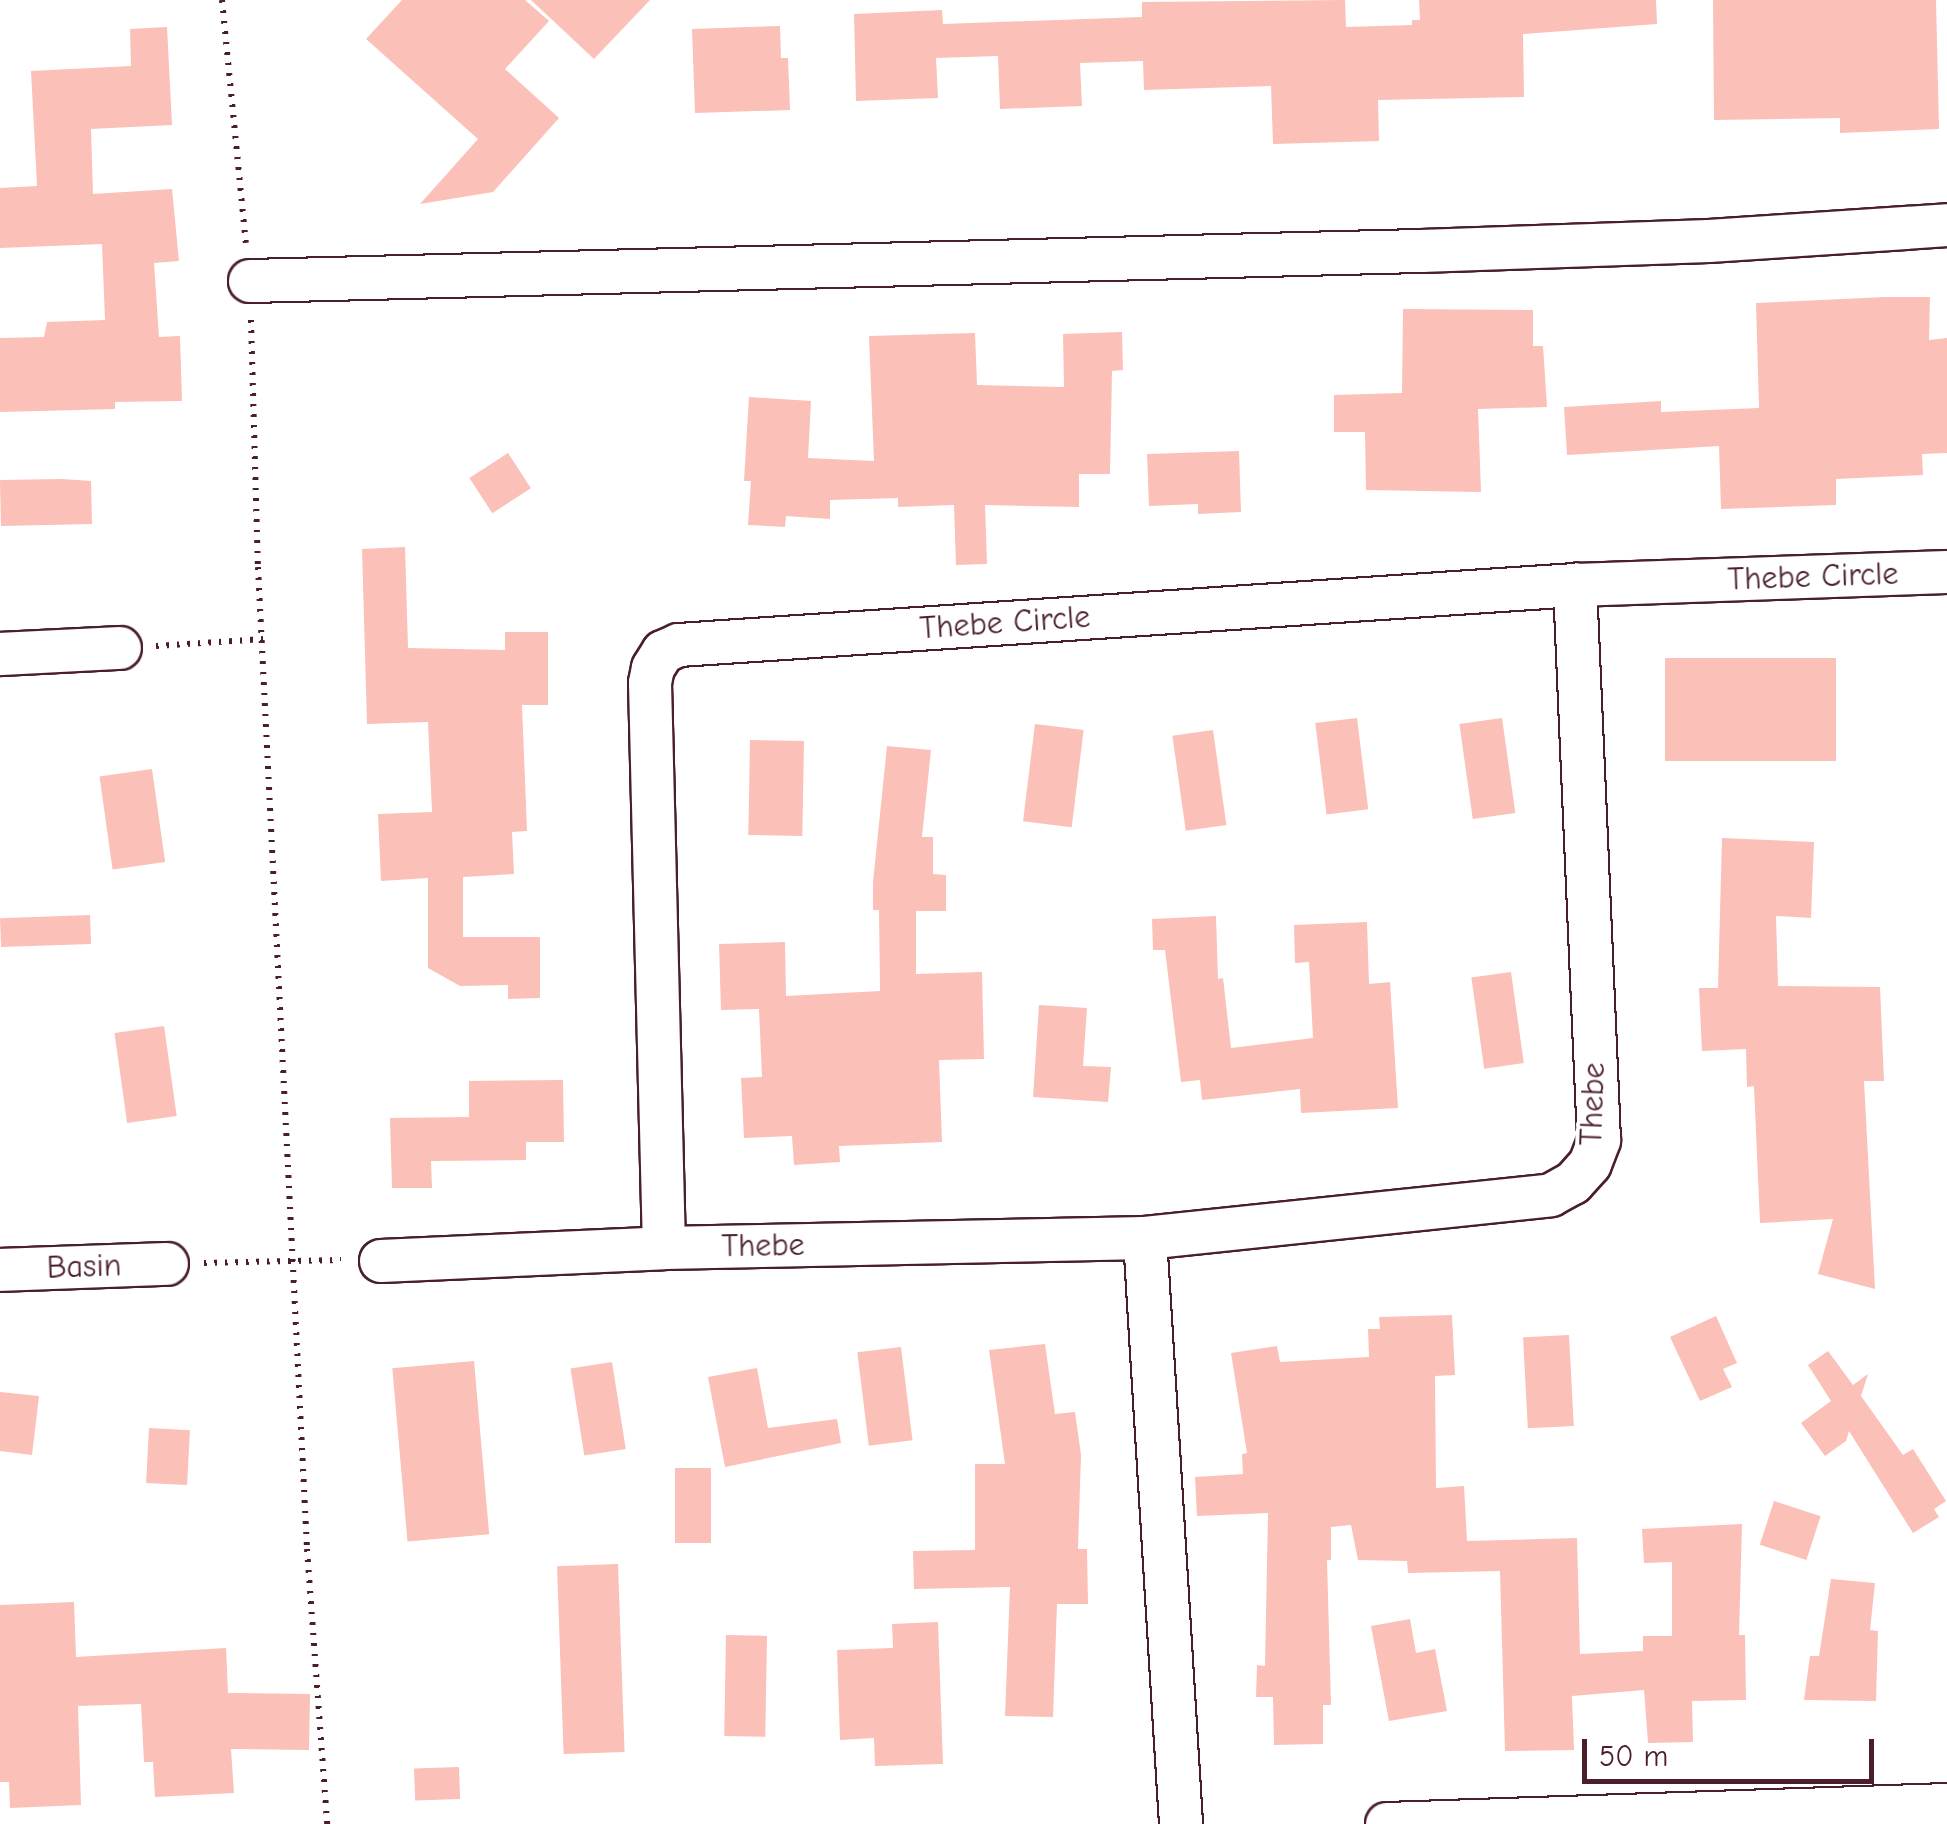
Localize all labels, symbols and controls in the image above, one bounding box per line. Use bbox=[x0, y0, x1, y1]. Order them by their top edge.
street label: Thebe Circle bbox=[1727, 555, 1899, 599]
street label: Thebe Circle bbox=[918, 598, 1092, 648]
street label: Thebe bbox=[1572, 1062, 1614, 1146]
street label: Thebe bbox=[721, 1226, 805, 1266]
street label: Basin bbox=[46, 1247, 122, 1287]
scale bar bbox=[1587, 1719, 1880, 1781]
text: 50 m bbox=[1599, 1739, 1668, 1774]

